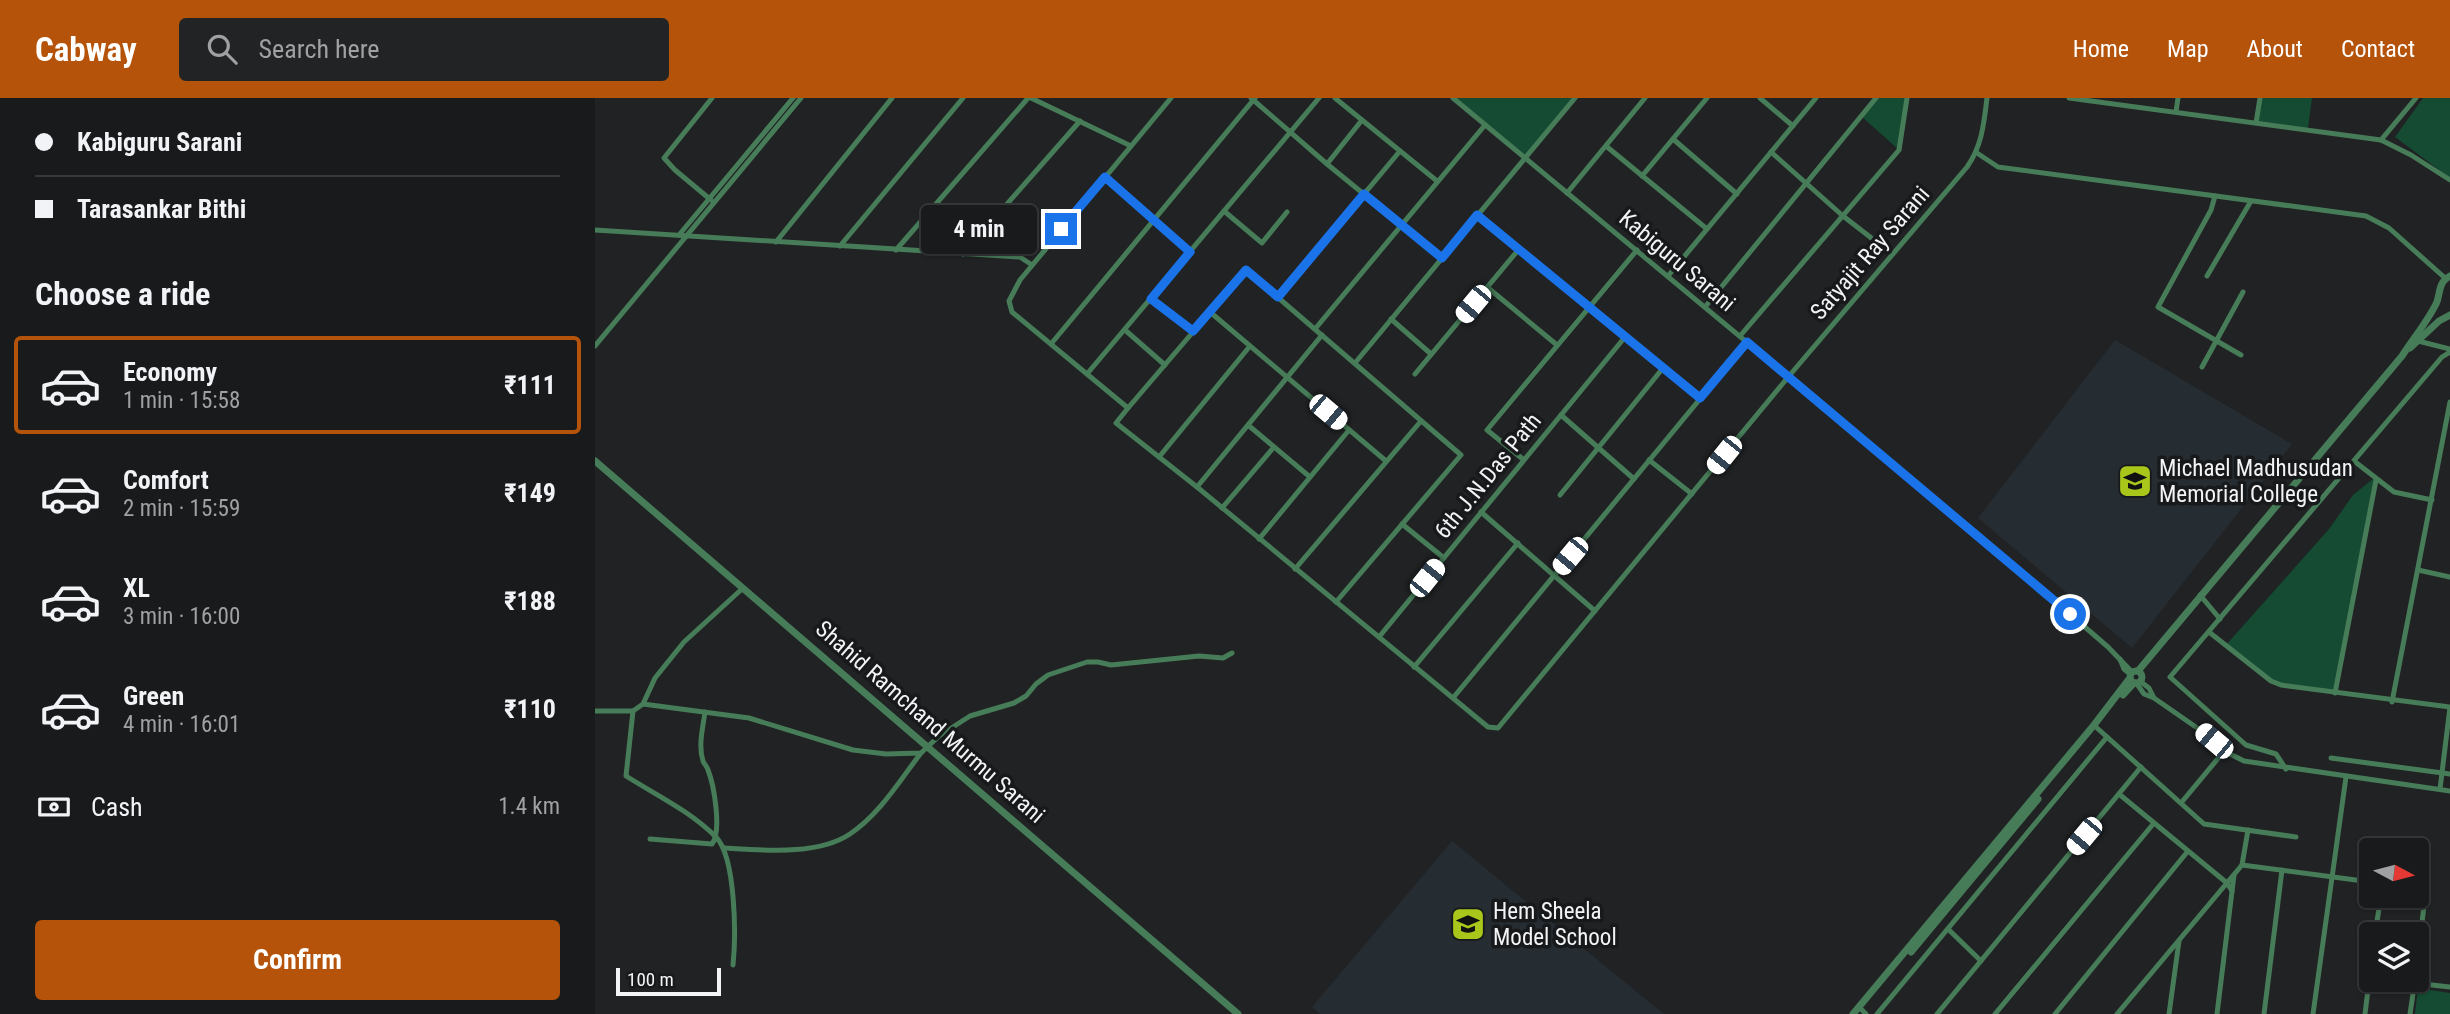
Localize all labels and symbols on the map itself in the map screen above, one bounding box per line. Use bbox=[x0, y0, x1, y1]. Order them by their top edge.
street label: Satyajit Ray Sarani bbox=[1805, 181, 1935, 325]
callout: 4 min bbox=[921, 204, 1037, 254]
street label: Kabiguru Sarani bbox=[1614, 205, 1740, 317]
route end bbox=[1045, 213, 1077, 245]
car bbox=[1452, 281, 1495, 327]
car bbox=[1306, 390, 1351, 434]
street label: 6th J.N.Das Path bbox=[1429, 408, 1547, 544]
car bbox=[1703, 432, 1746, 478]
place label: Michael Madhusudan Memorial College bbox=[2159, 455, 2353, 508]
school or university icon: Michael Madhusudan Memorial College bbox=[2116, 462, 2154, 500]
car bbox=[1549, 533, 1592, 579]
car bbox=[1406, 555, 1449, 601]
route start bbox=[2054, 598, 2086, 630]
street label: Shahid Ramchand Murmu Sarani bbox=[810, 615, 1050, 829]
car bbox=[2192, 719, 2237, 763]
car bbox=[2063, 813, 2106, 859]
north arrow bbox=[2359, 838, 2429, 908]
place label: Hem Sheela Model School bbox=[1493, 898, 1617, 951]
school or university icon: Hem Sheela Model School bbox=[1449, 905, 1487, 943]
scale bar bbox=[616, 965, 721, 997]

